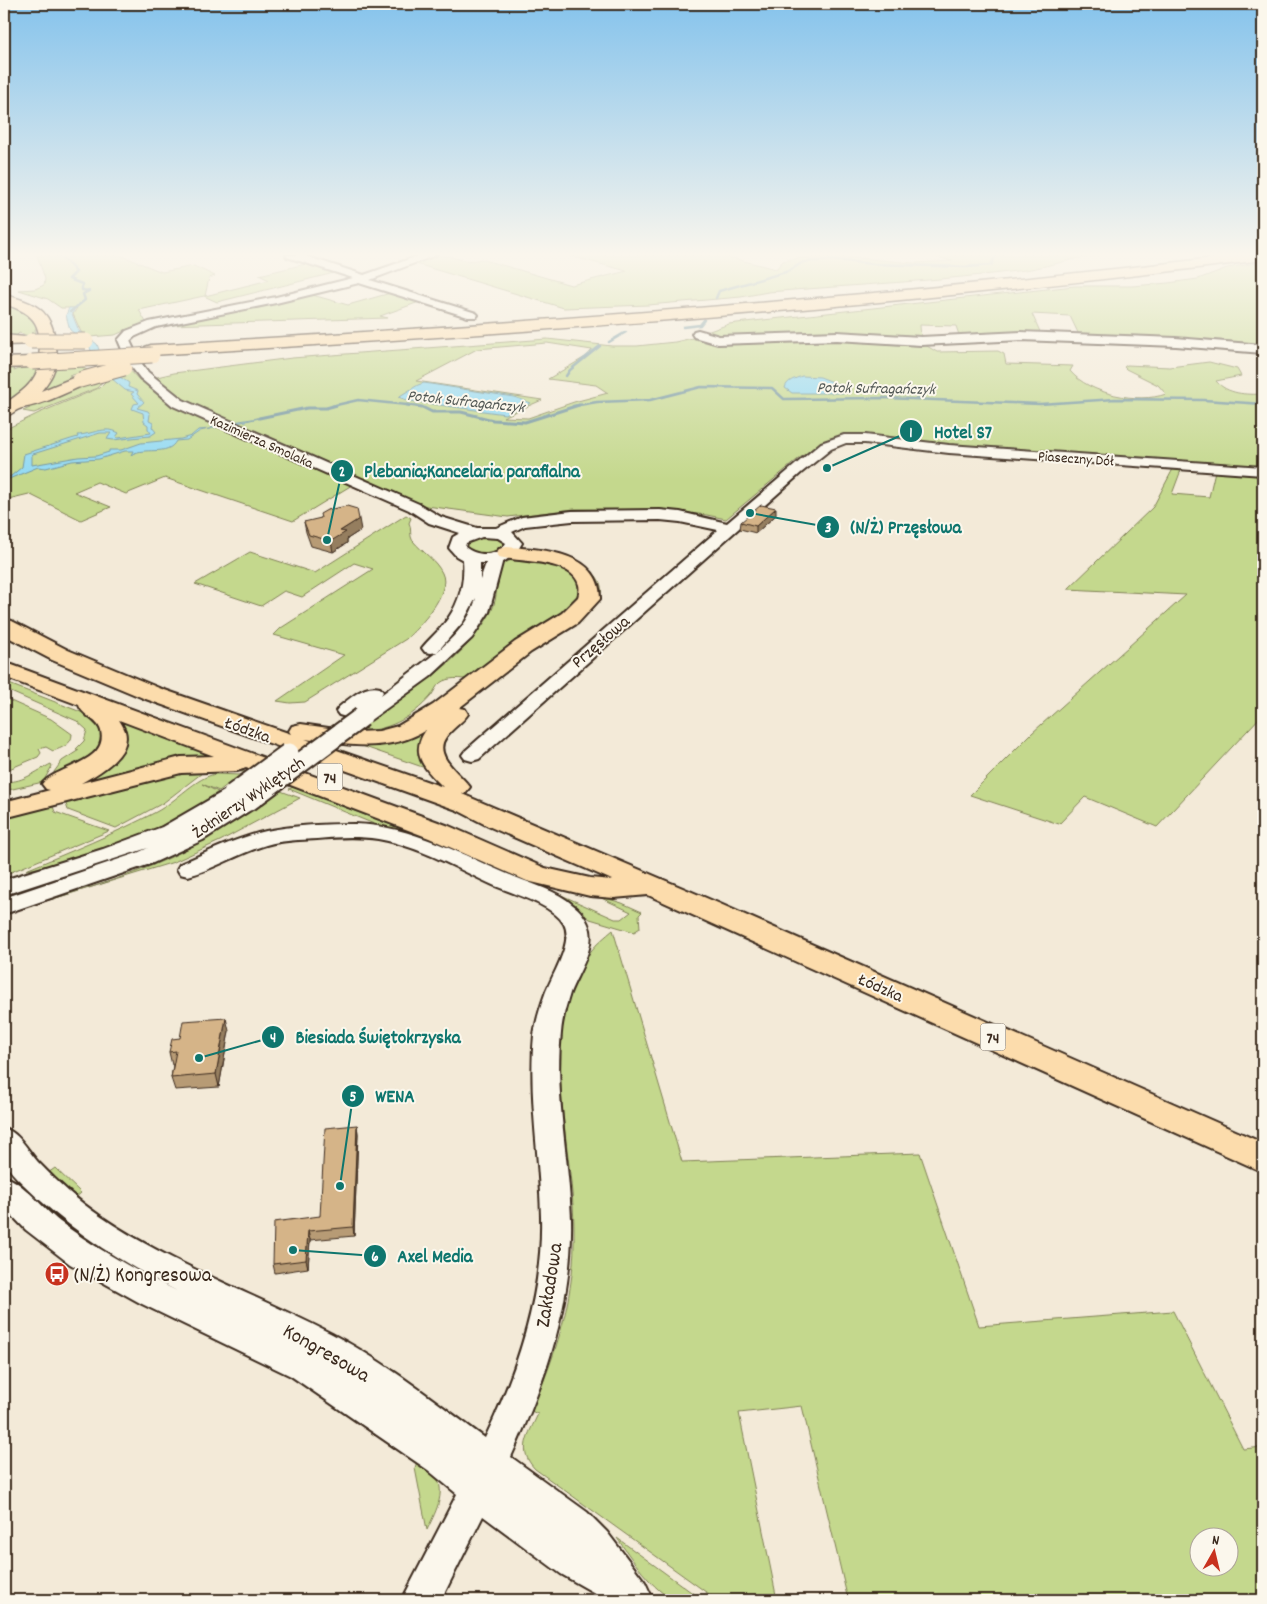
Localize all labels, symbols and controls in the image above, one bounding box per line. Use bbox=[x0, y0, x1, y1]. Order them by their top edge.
water label: Potok Sufragańczyk bbox=[817, 377, 937, 402]
water label: Potok Sufragańczyk bbox=[406, 385, 527, 420]
street label: Kazimierza Smolaka bbox=[206, 410, 317, 476]
callout: Hotel S7 bbox=[899, 414, 1002, 448]
text: Hotel S7 bbox=[934, 421, 992, 448]
text: 1 bbox=[909, 423, 913, 445]
street label: Piaseczny Dół bbox=[1037, 446, 1115, 474]
callout: Plebania;Kancelaria parafialna bbox=[329, 454, 590, 488]
text: Plebania;Kancelaria parafialna bbox=[364, 460, 581, 487]
text: 2 bbox=[339, 462, 345, 484]
callout: (N/Ż) Przęsłowa bbox=[816, 510, 972, 544]
text: (N/Ż) Przęsłowa bbox=[851, 516, 963, 543]
text: 3 bbox=[825, 518, 832, 540]
street label: Przęsłowa bbox=[567, 610, 637, 675]
street label: Łódzka bbox=[220, 711, 274, 751]
street label: Żołnierzy Wyklętych bbox=[188, 752, 311, 846]
road number: 74 bbox=[318, 764, 342, 790]
street label: Łódzka bbox=[853, 968, 907, 1010]
callout: Biesiada Świętokrzyska bbox=[260, 1020, 470, 1054]
road number: 74 bbox=[980, 1024, 1006, 1050]
text: Biesiada Świętokrzyska bbox=[295, 1026, 462, 1053]
text: 4 bbox=[270, 1028, 276, 1050]
callout: WENA bbox=[341, 1079, 425, 1113]
text: WENA bbox=[375, 1085, 415, 1112]
text: 5 bbox=[350, 1087, 357, 1109]
callout: Axel Media bbox=[363, 1239, 483, 1273]
street label: Zakładowa bbox=[529, 1240, 573, 1330]
text: Axel Media bbox=[397, 1245, 474, 1272]
text: 6 bbox=[371, 1247, 379, 1269]
bus stop icon: (N/Ż) Kongresowa bbox=[44, 1261, 70, 1287]
place label: (N/Ż) Kongresowa bbox=[74, 1262, 213, 1292]
street label: Kongresowa bbox=[276, 1317, 376, 1392]
north arrow bbox=[1190, 1526, 1240, 1576]
text: N bbox=[1211, 1531, 1220, 1552]

